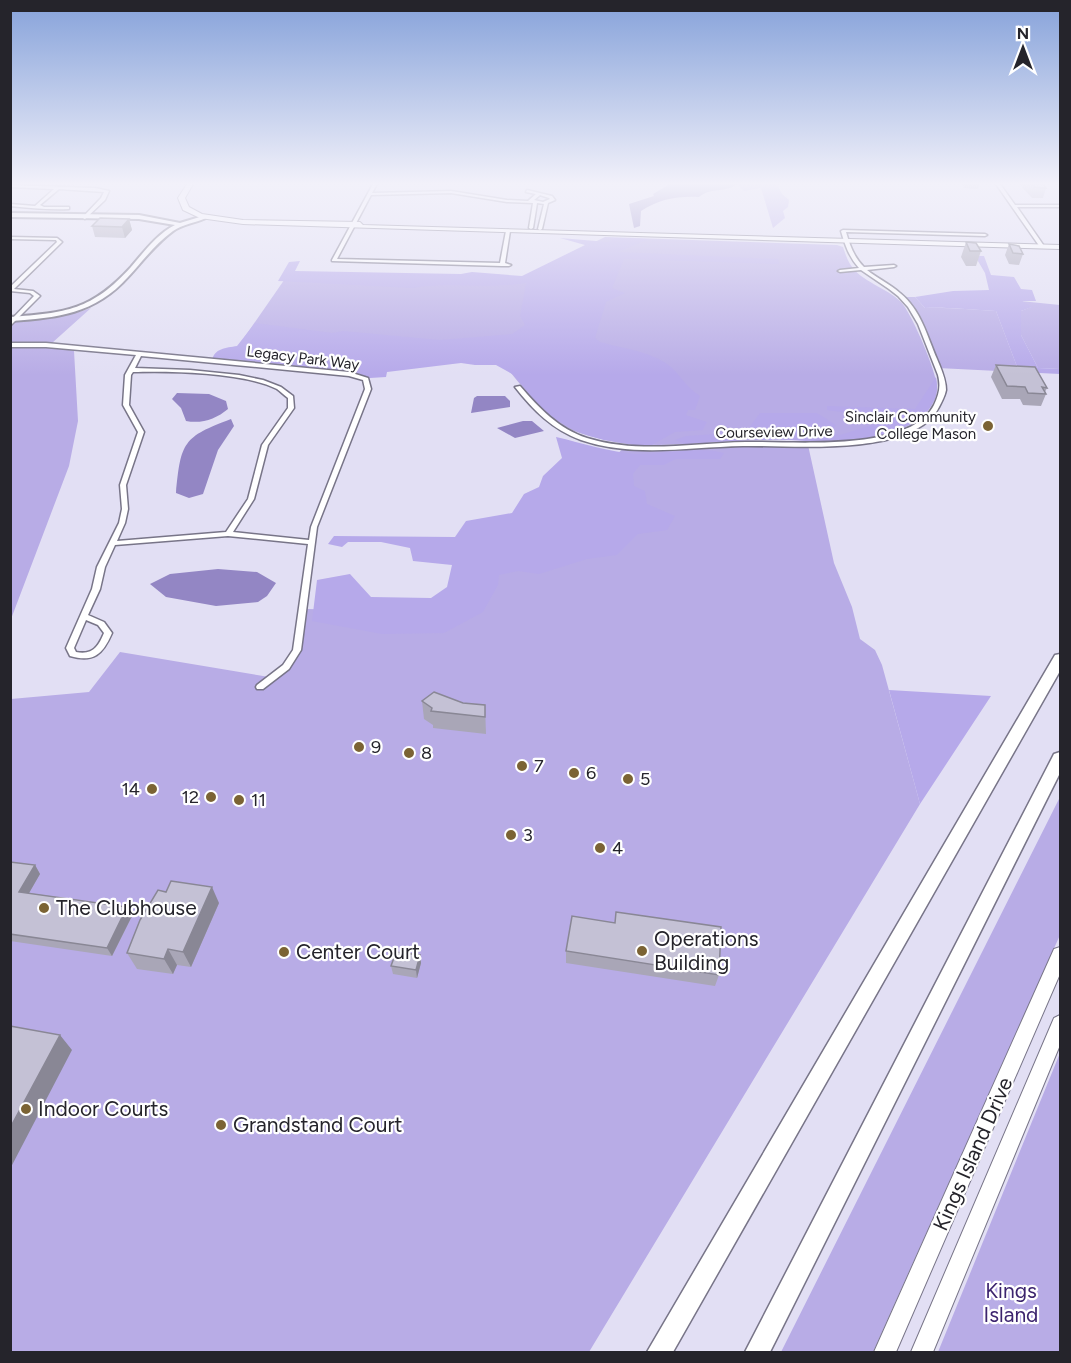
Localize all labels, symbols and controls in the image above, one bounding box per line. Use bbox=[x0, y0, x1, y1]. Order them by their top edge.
north arrow bbox=[993, 18, 1053, 78]
text: N bbox=[1017, 24, 1029, 43]
street label: Legacy Park Way bbox=[246, 342, 360, 374]
place label: Sinclair Community College Mason bbox=[845, 408, 976, 443]
marker: Sinclair Community College Mason bbox=[981, 419, 995, 433]
street label: Courseview Drive bbox=[715, 422, 833, 442]
place label: 9 bbox=[371, 736, 381, 758]
marker: 9 bbox=[352, 740, 366, 754]
place label: 8 bbox=[421, 742, 432, 764]
marker: 8 bbox=[402, 746, 416, 760]
place label: 7 bbox=[534, 755, 544, 777]
marker: 7 bbox=[515, 759, 529, 773]
place label: 6 bbox=[586, 762, 596, 784]
marker: 6 bbox=[567, 766, 581, 780]
place label: 5 bbox=[640, 768, 650, 790]
marker: 5 bbox=[621, 772, 635, 786]
place label: 14 bbox=[121, 778, 140, 800]
marker: 14 bbox=[145, 782, 159, 796]
place label: 12 bbox=[182, 786, 199, 808]
place label: 11 bbox=[251, 789, 266, 811]
marker: 12 bbox=[204, 790, 218, 804]
marker: 11 bbox=[232, 793, 246, 807]
place label: 3 bbox=[523, 824, 533, 846]
marker: 3 bbox=[504, 828, 518, 842]
place label: 4 bbox=[612, 837, 623, 859]
marker: 4 bbox=[593, 841, 607, 855]
place label: The Clubhouse bbox=[56, 895, 197, 920]
marker: The Clubhouse bbox=[37, 901, 51, 915]
place label: Operations Building bbox=[654, 926, 758, 975]
place label: Center Court bbox=[296, 939, 420, 964]
marker: Operations Building bbox=[635, 944, 649, 958]
marker: Center Court bbox=[277, 945, 291, 959]
street label: Kings Island Drive bbox=[928, 1073, 1018, 1234]
place label: Indoor Courts bbox=[38, 1096, 168, 1121]
marker: Indoor Courts bbox=[19, 1102, 33, 1116]
place label: Grandstand Court bbox=[233, 1112, 403, 1137]
marker: Grandstand Court bbox=[214, 1118, 228, 1132]
park label: Kings Island bbox=[984, 1278, 1038, 1327]

